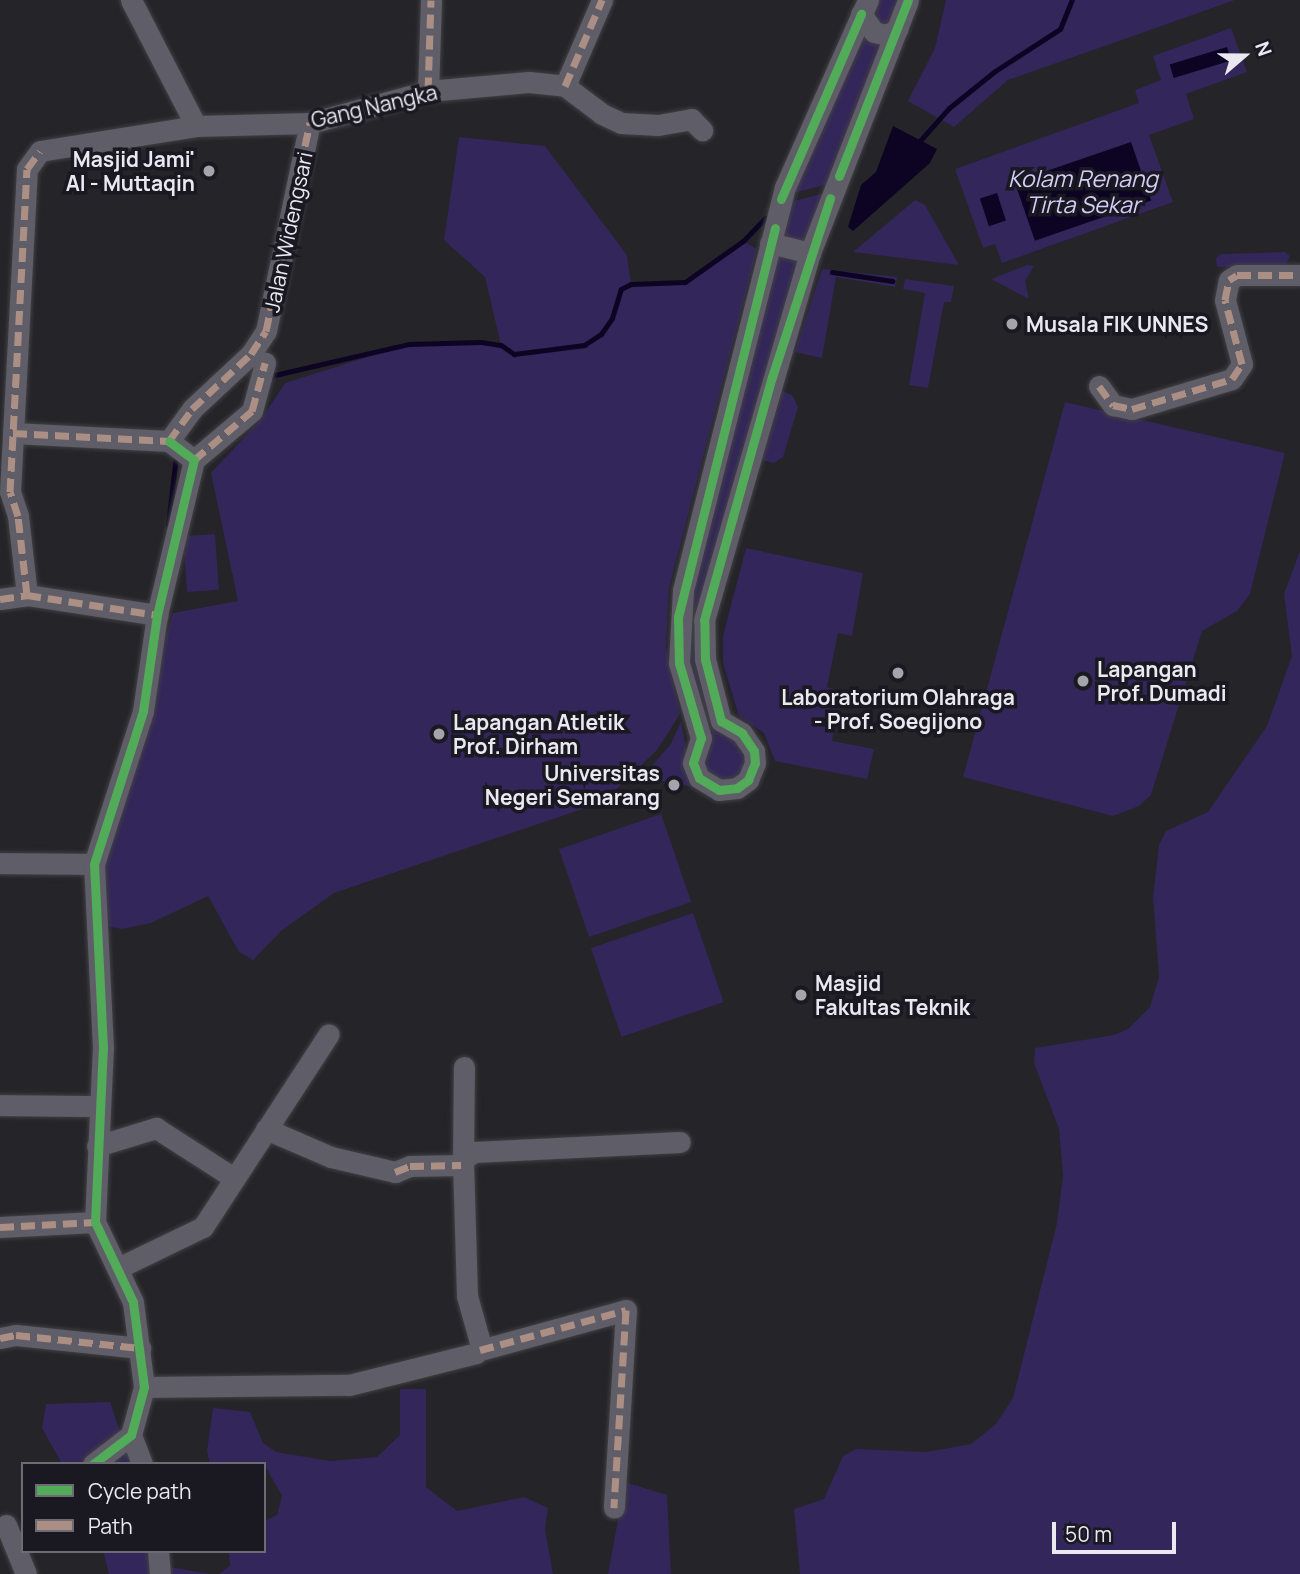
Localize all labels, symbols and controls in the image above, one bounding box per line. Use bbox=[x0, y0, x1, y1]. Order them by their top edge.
north arrow bbox=[1209, 21, 1279, 91]
text: N bbox=[1249, 38, 1278, 60]
street label: Gang Nangka bbox=[309, 79, 439, 133]
place label: Masjid Jami' Al - Muttaqin bbox=[66, 146, 195, 196]
street label: Jalan Widengsari bbox=[259, 150, 317, 314]
marker: Masjid Jami' Al - Muttaqin bbox=[201, 163, 217, 179]
water label: Kolam Renang Tirta Sekar bbox=[1008, 164, 1158, 218]
place label: Musala FIK UNNES bbox=[1026, 311, 1209, 337]
marker: Musala FIK UNNES bbox=[1004, 316, 1020, 332]
place label: Lapangan Prof. Dumadi bbox=[1097, 656, 1227, 706]
marker: Laboratorium Olahraga - Prof. Soegijono bbox=[890, 665, 906, 681]
marker: Lapangan Prof. Dumadi bbox=[1075, 673, 1091, 689]
place label: Laboratorium Olahraga - Prof. Soegijono bbox=[781, 684, 1015, 734]
place label: Lapangan Atletik Prof. Dirham bbox=[453, 709, 624, 759]
marker: Lapangan Atletik Prof. Dirham bbox=[431, 726, 447, 742]
place label: Universitas Negeri Semarang bbox=[485, 760, 660, 810]
marker: Universitas Negeri Semarang bbox=[666, 777, 682, 793]
place label: Masjid Fakultas Teknik bbox=[815, 970, 970, 1020]
marker: Masjid Fakultas Teknik bbox=[793, 987, 809, 1003]
legend bbox=[21, 1462, 266, 1553]
text: Cycle path bbox=[88, 1477, 191, 1505]
scale bar bbox=[1055, 1508, 1179, 1552]
text: Path bbox=[88, 1512, 133, 1540]
text: 50 m bbox=[1065, 1520, 1112, 1548]

